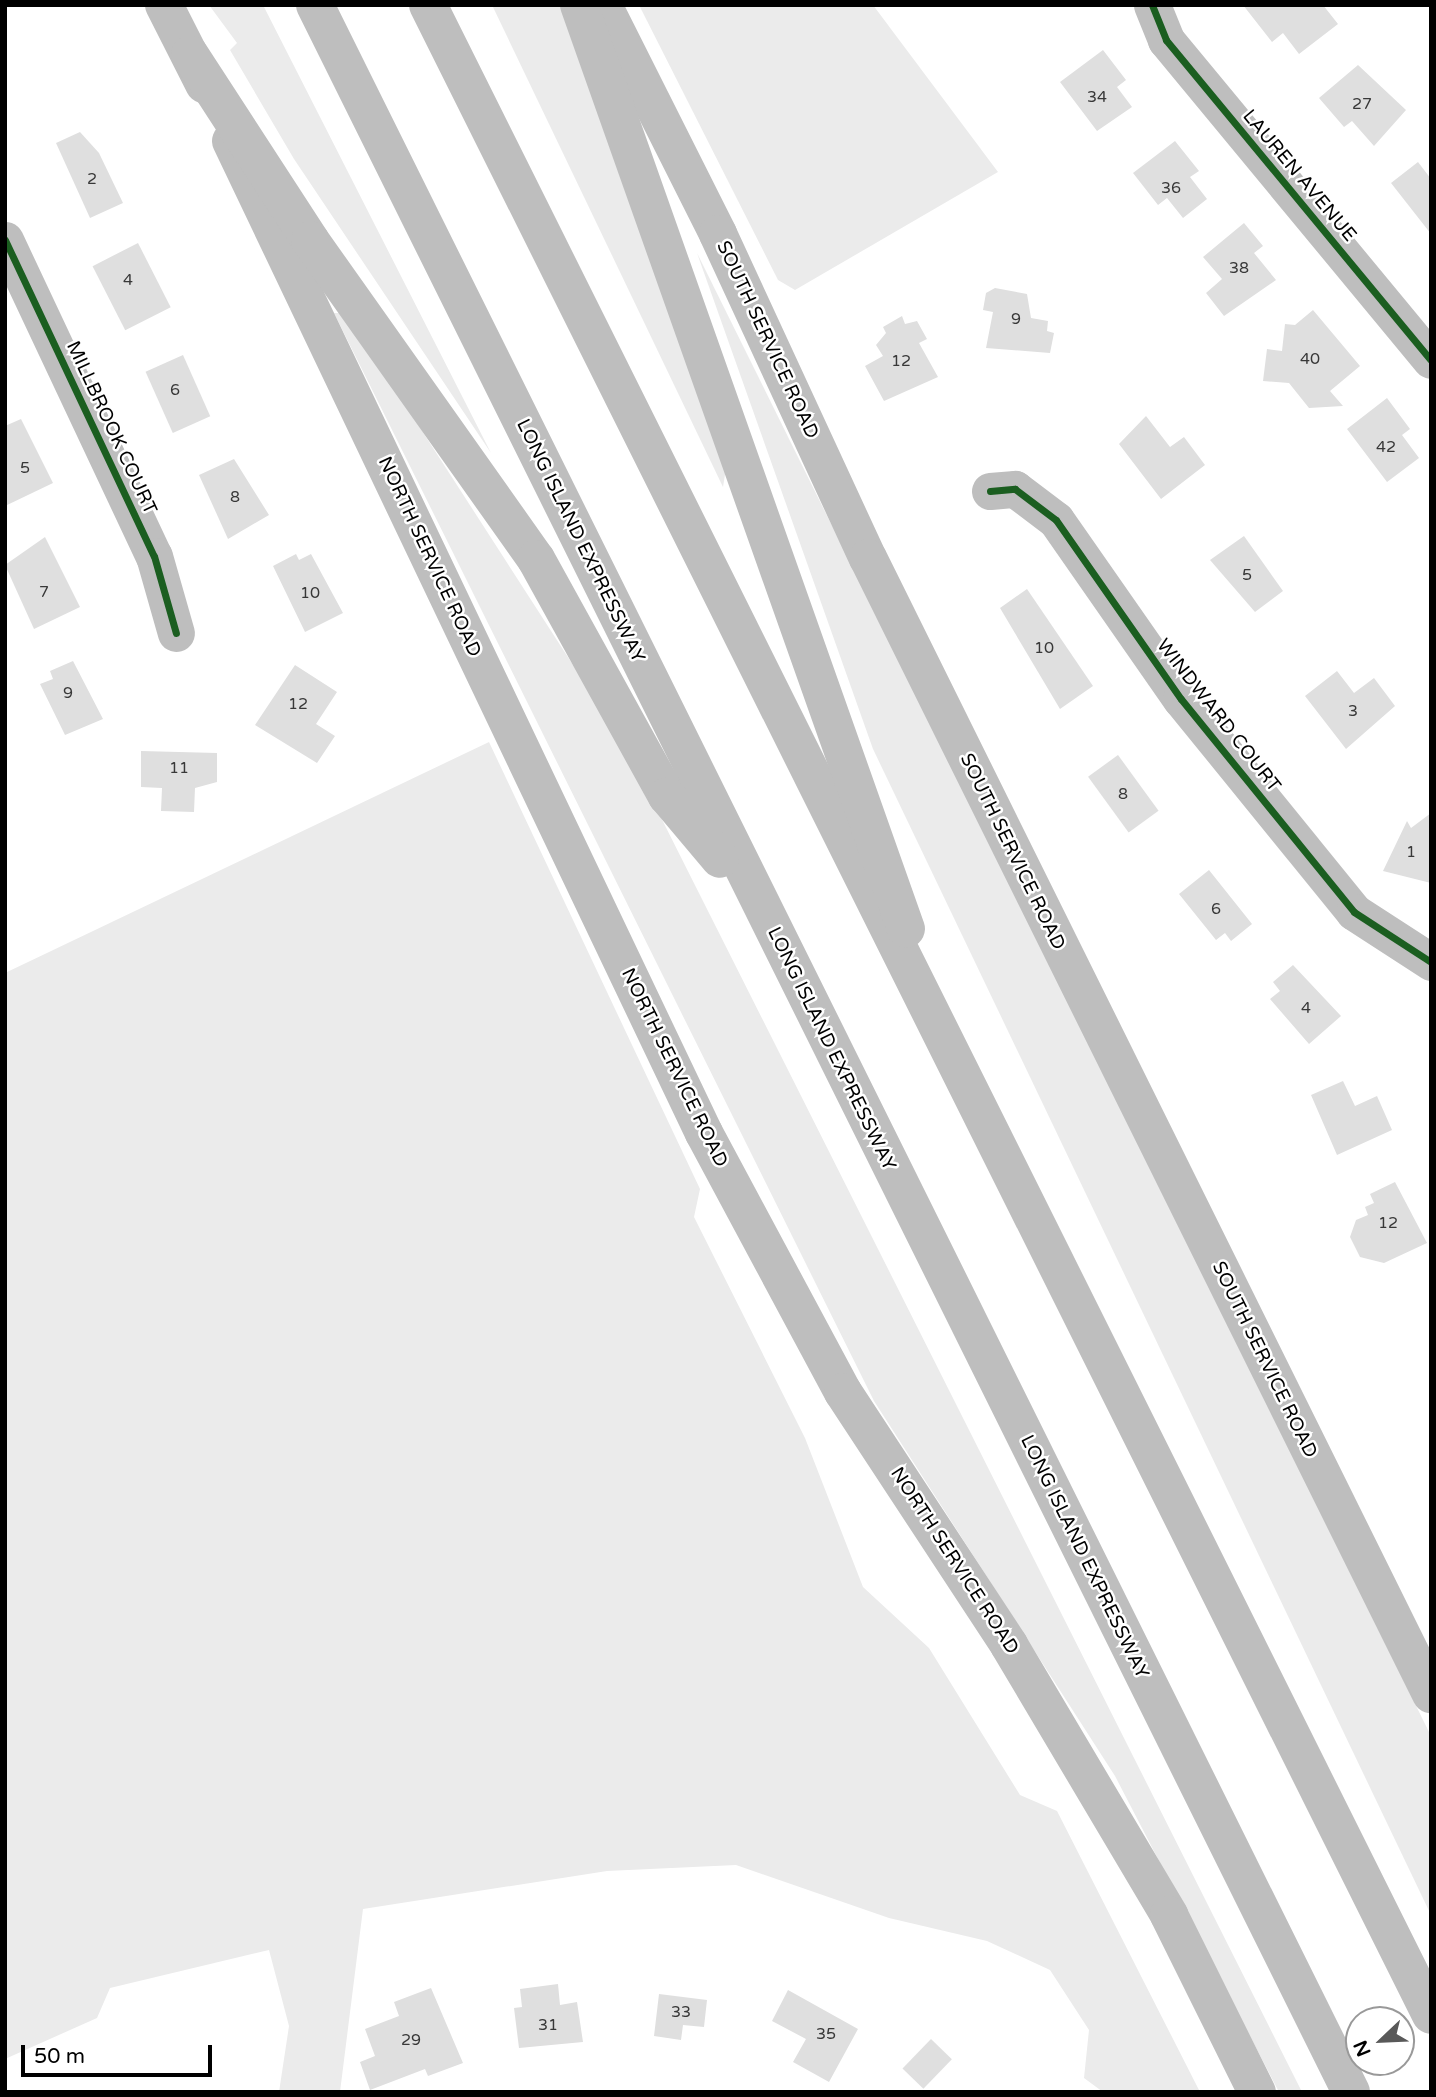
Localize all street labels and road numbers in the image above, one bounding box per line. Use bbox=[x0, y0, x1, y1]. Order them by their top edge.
street label: LAUREN AVENUE bbox=[1237, 105, 1361, 247]
street label: SOUTH SERVICE ROAD bbox=[711, 237, 823, 443]
street label: MILLBROOK COURT bbox=[61, 338, 161, 518]
street label: LONG ISLAND EXPRESSWAY bbox=[511, 415, 649, 667]
street label: NORTH SERVICE ROAD bbox=[373, 453, 485, 661]
street label: WINDWARD COURT bbox=[1151, 635, 1285, 797]
street label: SOUTH SERVICE ROAD bbox=[954, 750, 1070, 954]
street label: LONG ISLAND EXPRESSWAY bbox=[762, 923, 900, 1175]
street label: NORTH SERVICE ROAD bbox=[616, 965, 732, 1171]
street label: SOUTH SERVICE ROAD bbox=[1206, 1258, 1322, 1462]
street label: LONG ISLAND EXPRESSWAY bbox=[1015, 1431, 1153, 1683]
street label: NORTH SERVICE ROAD bbox=[885, 1463, 1023, 1659]

